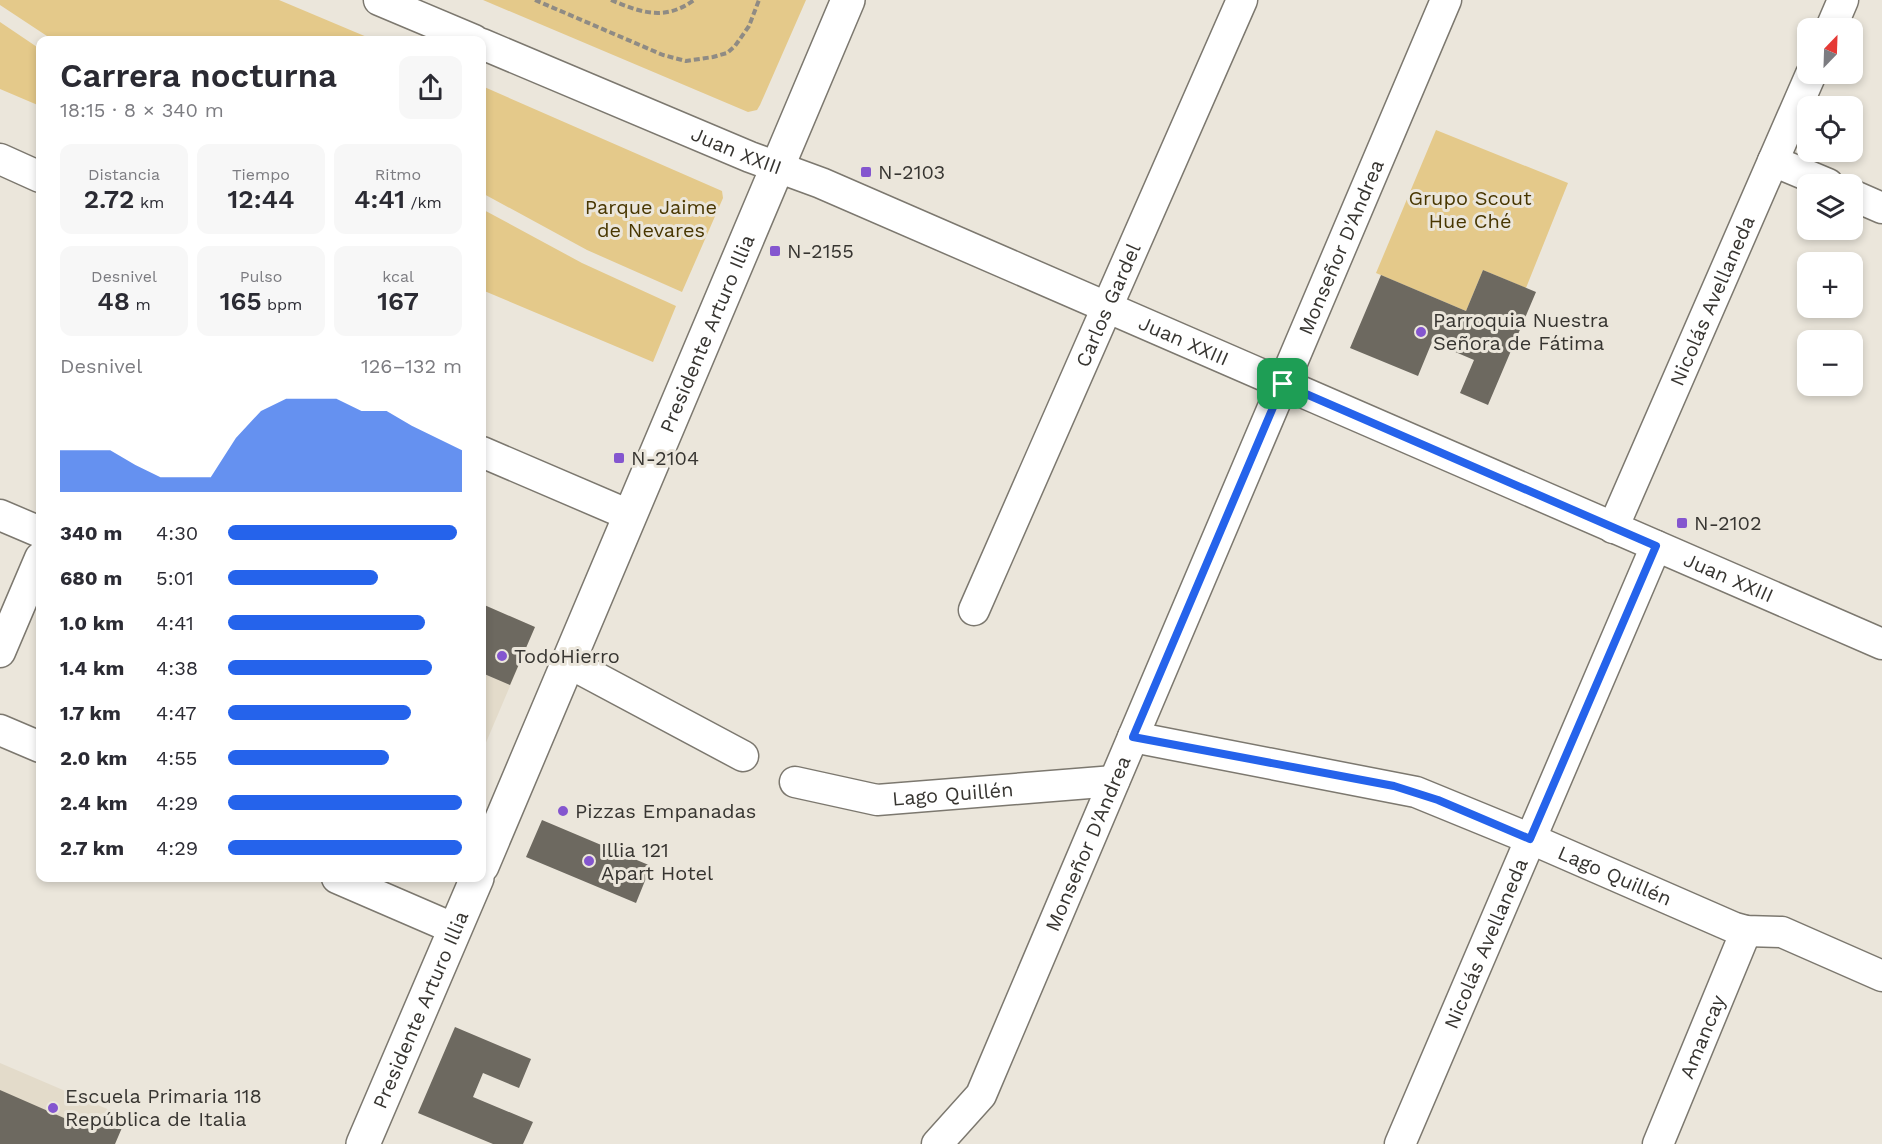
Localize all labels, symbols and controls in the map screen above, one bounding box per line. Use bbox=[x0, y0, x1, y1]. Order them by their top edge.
north arrow bbox=[1797, 18, 1863, 84]
map controls bbox=[1797, 18, 1863, 396]
text: Carrera nocturna bbox=[60, 56, 337, 95]
button: share bbox=[399, 56, 462, 119]
button: locate bbox=[1797, 96, 1863, 162]
text: 18:15 · 8 × 340 m bbox=[60, 98, 224, 122]
street label: Juan XXIII bbox=[688, 122, 785, 180]
street label: Monseñor D'Andrea bbox=[1293, 156, 1389, 338]
place label: N-2103 bbox=[878, 160, 945, 184]
text: Distancia bbox=[88, 165, 160, 184]
text: Tiempo bbox=[232, 165, 290, 184]
text: Ritmo bbox=[375, 165, 421, 184]
marker: N-2103 bbox=[859, 165, 873, 179]
button: layers bbox=[1797, 174, 1863, 240]
text: 2.72 bbox=[84, 184, 134, 214]
text: 12:44 bbox=[228, 184, 294, 214]
text: 4:41 bbox=[354, 184, 405, 214]
park label: Grupo Scout Hue Ché bbox=[1408, 186, 1532, 233]
text: km bbox=[134, 193, 164, 212]
text: /km bbox=[405, 193, 442, 212]
park label: Parque Jaime de Nevares bbox=[585, 195, 717, 242]
street label: Nicolás Avellaneda bbox=[1665, 212, 1760, 389]
street label: Presidente Arturo Illia bbox=[655, 231, 759, 436]
place label: N-2155 bbox=[787, 239, 854, 263]
street label: Carlos Gardel bbox=[1070, 240, 1146, 371]
marker: N-2155 bbox=[768, 244, 782, 258]
button: + bbox=[1797, 252, 1863, 318]
text: Desnivel bbox=[91, 267, 157, 286]
text: Pulso bbox=[240, 267, 282, 286]
text: kcal bbox=[382, 267, 414, 286]
text: 48 bbox=[97, 286, 130, 316]
text: 165 bbox=[220, 286, 262, 316]
text: 167 bbox=[377, 286, 419, 316]
text: m bbox=[130, 295, 151, 314]
text: bpm bbox=[262, 295, 302, 314]
place label: Parroquia Nuestra Señora de Fátima bbox=[1433, 308, 1609, 355]
street label: Juan XXIII bbox=[1135, 311, 1232, 371]
marker: Parroquia Nuestra Señora de Fátima bbox=[1414, 325, 1428, 339]
button: − bbox=[1797, 330, 1863, 396]
text: Desnivel bbox=[60, 354, 142, 378]
text: 126–132 m bbox=[361, 354, 462, 378]
pin bbox=[1257, 358, 1308, 409]
icon: arrive bbox=[1266, 367, 1299, 400]
place label: N-2104 bbox=[631, 446, 699, 470]
marker: N-2104 bbox=[612, 451, 626, 465]
place label: N-2102 bbox=[1694, 511, 1762, 535]
marker: N-2102 bbox=[1675, 516, 1689, 530]
text: 340 m bbox=[60, 521, 122, 545]
text: 4:30 bbox=[156, 521, 198, 545]
street label: Juan XXIII bbox=[1680, 547, 1777, 607]
text: 680 m bbox=[60, 566, 122, 590]
text: 5:01 bbox=[156, 566, 194, 590]
text: 1.0 km bbox=[60, 611, 124, 635]
text: 4:41 bbox=[156, 611, 194, 635]
place label: TodoHierro bbox=[514, 644, 620, 668]
marker: TodoHierro bbox=[495, 649, 509, 663]
text: 1.4 km bbox=[60, 656, 124, 680]
text: 4:38 bbox=[156, 656, 198, 680]
text: 1.7 km bbox=[60, 701, 121, 725]
text: 4:47 bbox=[156, 701, 197, 725]
text: 2.0 km bbox=[60, 746, 127, 770]
text: 4:55 bbox=[156, 746, 197, 770]
street label: Monseñor D'Andrea bbox=[1040, 752, 1136, 935]
street label: Lago Quillén bbox=[891, 777, 1014, 811]
text: 2.4 km bbox=[60, 791, 128, 815]
text: 4:29 bbox=[156, 791, 198, 815]
place label: Pizzas Empanadas bbox=[575, 799, 756, 823]
marker: Pizzas Empanadas bbox=[556, 804, 570, 818]
text: 2.7 km bbox=[60, 836, 124, 860]
text: 4:29 bbox=[156, 836, 198, 860]
place label: Illia 121 Apart Hotel bbox=[601, 838, 713, 885]
street label: Lago Quillén bbox=[1554, 840, 1675, 911]
marker: Illia 121 Apart Hotel bbox=[582, 854, 596, 868]
street label: Nicolás Avellaneda bbox=[1439, 855, 1533, 1032]
street label: Presidente Arturo Illia bbox=[368, 907, 473, 1112]
street label: Amancay bbox=[1674, 991, 1730, 1082]
place label: Escuela Primaria 118 República de Italia bbox=[65, 1084, 262, 1131]
marker: Escuela Primaria 118 República de Italia bbox=[46, 1101, 60, 1115]

